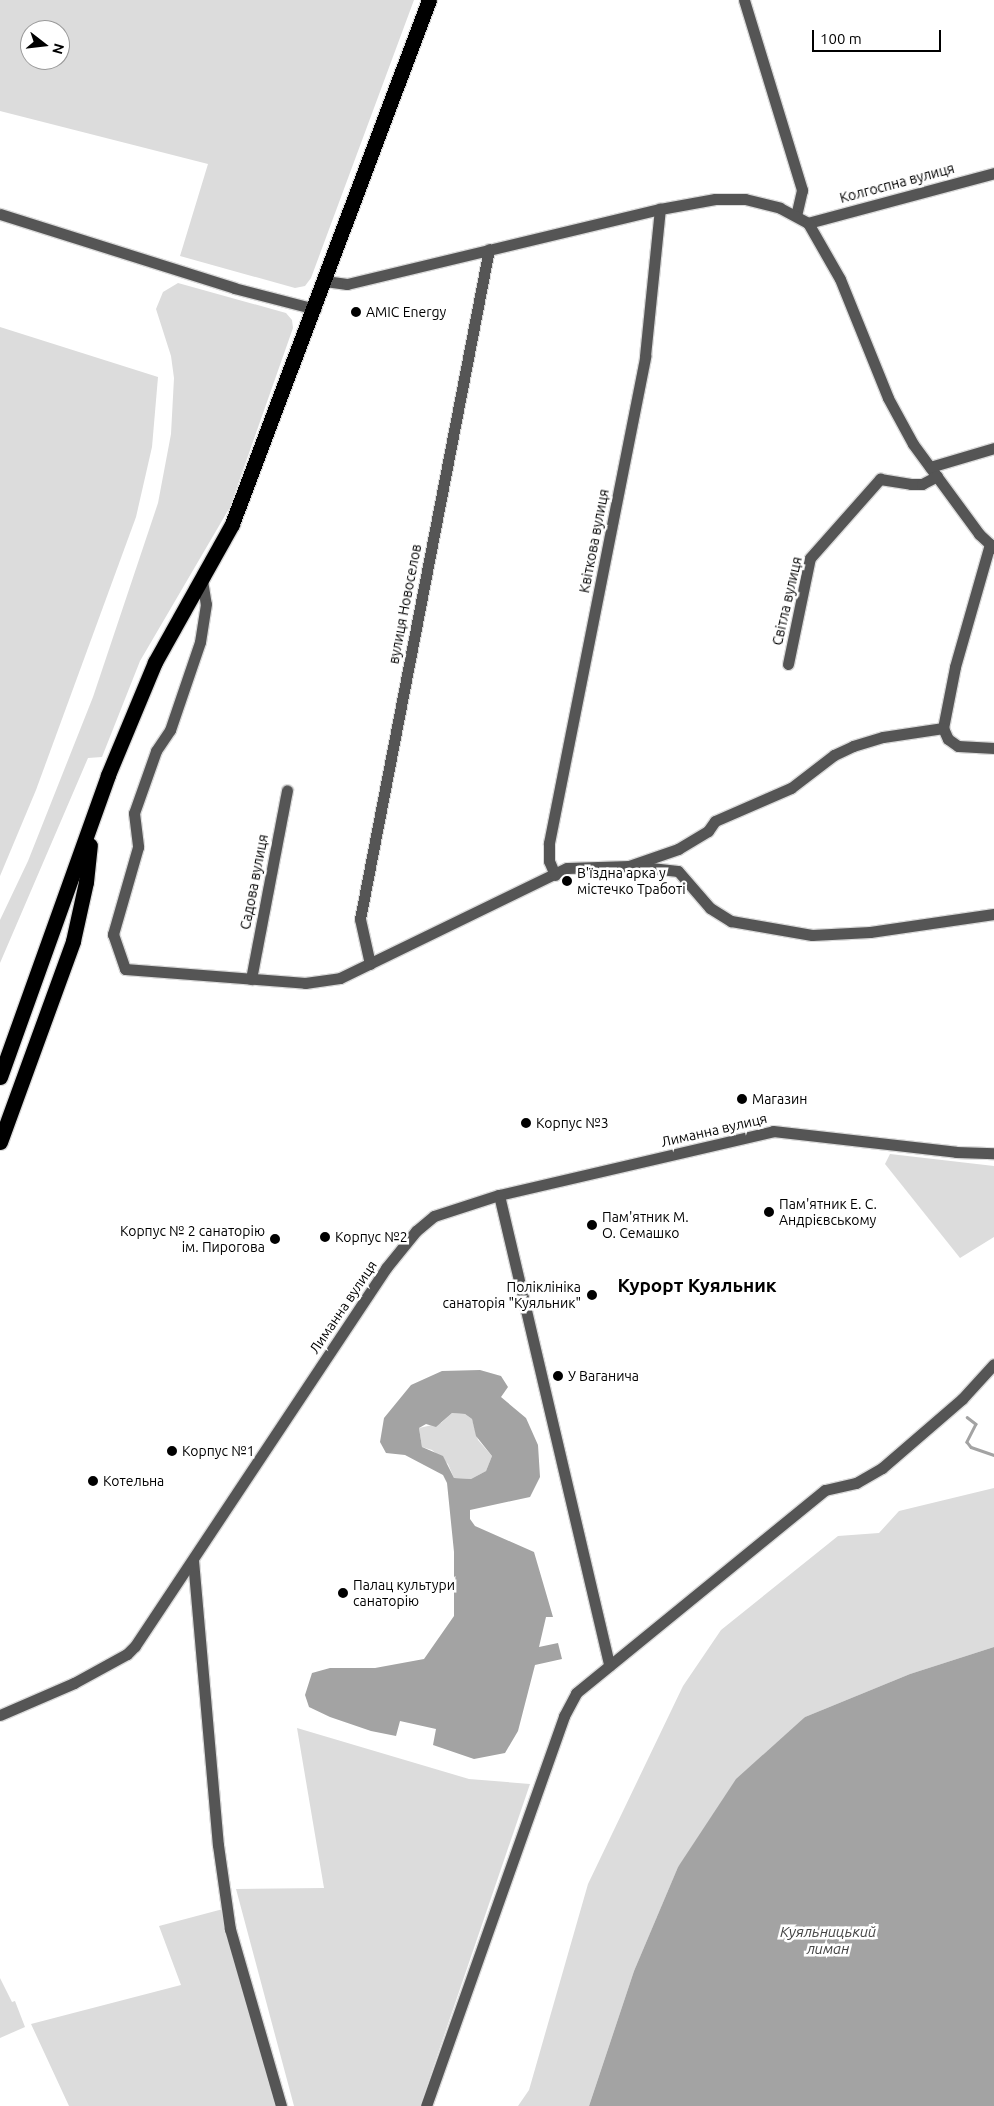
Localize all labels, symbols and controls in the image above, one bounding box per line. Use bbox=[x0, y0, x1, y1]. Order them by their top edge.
north arrow bbox=[20, 20, 70, 70]
scale bar bbox=[814, 20, 943, 52]
text: 100 m bbox=[820, 30, 862, 47]
text: N bbox=[49, 42, 68, 56]
street label: Колгоспна вулиця bbox=[838, 160, 956, 206]
place label: AMIC Energy bbox=[366, 304, 446, 320]
marker: AMIC Energy bbox=[350, 306, 362, 318]
street label: Квіткова вулиця bbox=[576, 488, 612, 594]
street label: вулиця Новоселов bbox=[385, 543, 425, 665]
street label: Світла вулиця bbox=[769, 555, 805, 647]
street label: Садова вулиця bbox=[237, 833, 271, 931]
place label: В'їздна арка у містечко Тработі bbox=[577, 865, 686, 898]
marker: В'їздна арка у містечко Тработі bbox=[561, 875, 573, 887]
place label: Магазин bbox=[752, 1091, 807, 1107]
marker: Магазин bbox=[736, 1093, 748, 1105]
street label: Лиманна вулиця bbox=[659, 1110, 769, 1150]
place label: Корпус №3 bbox=[536, 1115, 609, 1131]
marker: Корпус №3 bbox=[520, 1117, 532, 1129]
place label: Пам'ятник Е. С. Андрієвському bbox=[779, 1196, 877, 1228]
marker: Пам'ятник Е. С. Андрієвському bbox=[763, 1206, 775, 1218]
place label: Пам'ятник М. О. Семашко bbox=[602, 1209, 689, 1242]
marker: Пам'ятник М. О. Семашко bbox=[586, 1219, 598, 1231]
place label: Корпус № 2 санаторію ім. Пирогова bbox=[120, 1223, 265, 1256]
place label: Корпус №2 bbox=[335, 1229, 408, 1245]
marker: Корпус №2 bbox=[319, 1231, 331, 1243]
marker: Корпус № 2 санаторію ім. Пирогова bbox=[269, 1233, 281, 1245]
street label: Лиманна вулиця bbox=[306, 1257, 380, 1357]
district label: Курорт Куяльник bbox=[617, 1275, 777, 1297]
place label: Поліклініка санаторія "Куяльник" bbox=[443, 1279, 581, 1311]
marker: Поліклініка санаторія "Куяльник" bbox=[585, 1288, 599, 1302]
place label: У Ваганича bbox=[568, 1368, 639, 1384]
marker: У Ваганича bbox=[552, 1370, 564, 1382]
place label: Корпус №1 bbox=[182, 1443, 255, 1459]
marker: Корпус №1 bbox=[166, 1445, 178, 1457]
place label: Котельна bbox=[103, 1473, 164, 1489]
marker: Котельна bbox=[87, 1475, 99, 1487]
place label: Палац культури санаторію bbox=[353, 1577, 455, 1610]
marker: Палац культури санаторію bbox=[337, 1587, 349, 1599]
water label: Куяльницький лиман bbox=[780, 1922, 876, 1957]

